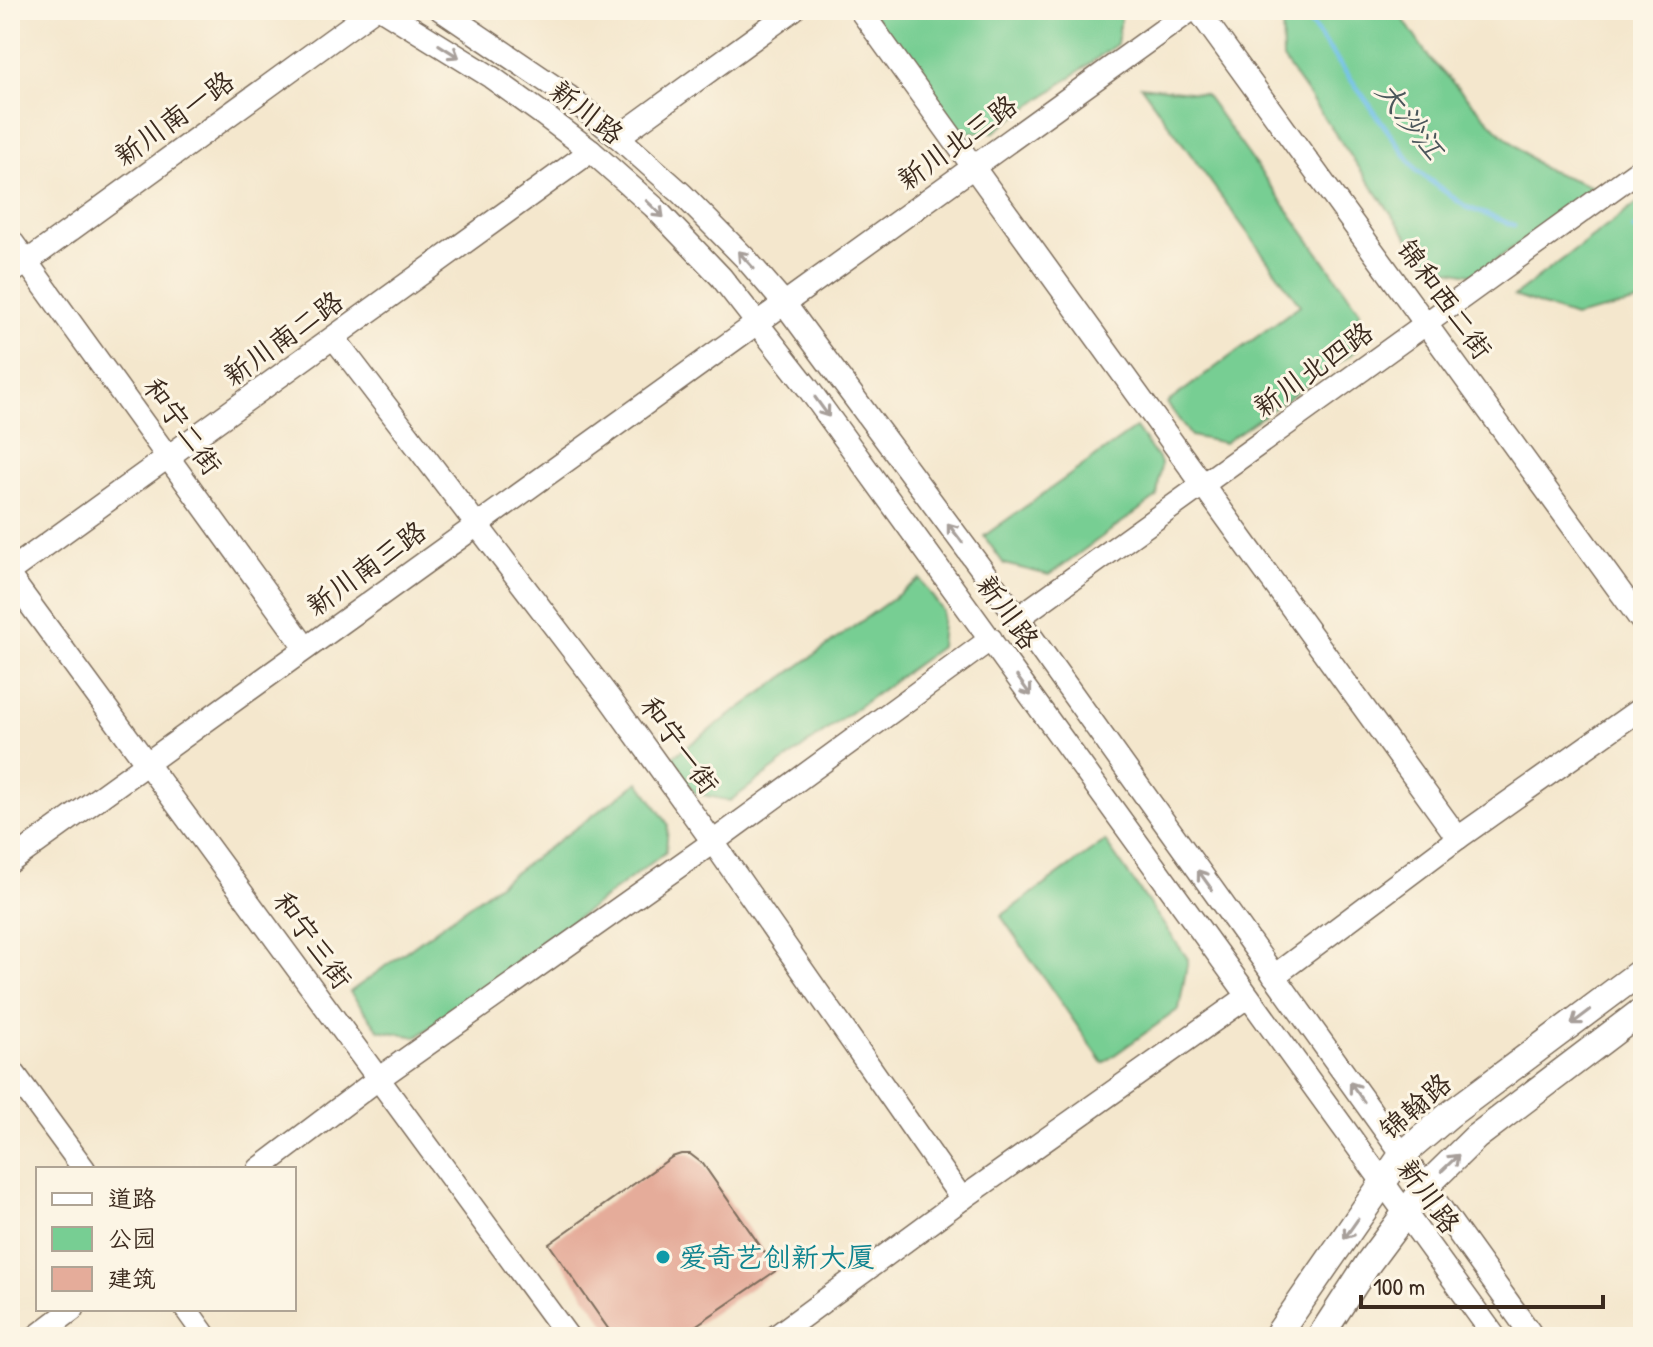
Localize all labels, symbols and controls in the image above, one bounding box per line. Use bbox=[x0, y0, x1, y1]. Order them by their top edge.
one-way arrow bbox=[437, 43, 460, 59]
street label: 新川南一路 bbox=[106, 61, 242, 175]
street label: 新川路 bbox=[542, 71, 632, 153]
water label: 大沙江 bbox=[1368, 72, 1456, 169]
street label: 新川北三路 bbox=[889, 85, 1025, 199]
one-way arrow bbox=[645, 199, 665, 218]
street label: 锦和西二街 bbox=[1388, 231, 1502, 367]
one-way arrow bbox=[738, 251, 756, 271]
street label: 新川南二路 bbox=[215, 281, 351, 395]
street label: 新川北四路 bbox=[1245, 312, 1381, 426]
street label: 和宁二街 bbox=[135, 370, 231, 482]
one-way arrow bbox=[814, 396, 830, 418]
street label: 新川南三路 bbox=[298, 511, 434, 625]
one-way arrow bbox=[947, 523, 964, 544]
street label: 新川路 bbox=[968, 567, 1048, 657]
one-way arrow bbox=[1016, 674, 1032, 696]
street label: 和宁一街 bbox=[632, 689, 728, 801]
one-way arrow bbox=[1197, 870, 1214, 892]
street label: 和宁三街 bbox=[265, 884, 361, 996]
one-way arrow bbox=[1570, 1008, 1592, 1025]
street label: 锦翰路 bbox=[1371, 1064, 1459, 1148]
one-way arrow bbox=[1349, 1081, 1365, 1103]
street label: 新川路 bbox=[1389, 1151, 1469, 1241]
one-way arrow bbox=[1440, 1153, 1460, 1172]
legend bbox=[36, 1167, 296, 1311]
text: 道路 bbox=[108, 1182, 156, 1214]
one-way arrow bbox=[1343, 1217, 1359, 1239]
text: 公园 bbox=[108, 1222, 156, 1254]
place label: 爱奇艺创新大厦 bbox=[679, 1238, 875, 1276]
marker: 爱奇艺创新大厦 bbox=[654, 1248, 672, 1266]
scale bar bbox=[1361, 1259, 1603, 1309]
text: 建筑 bbox=[108, 1262, 156, 1294]
text: 100 m bbox=[1373, 1270, 1425, 1302]

